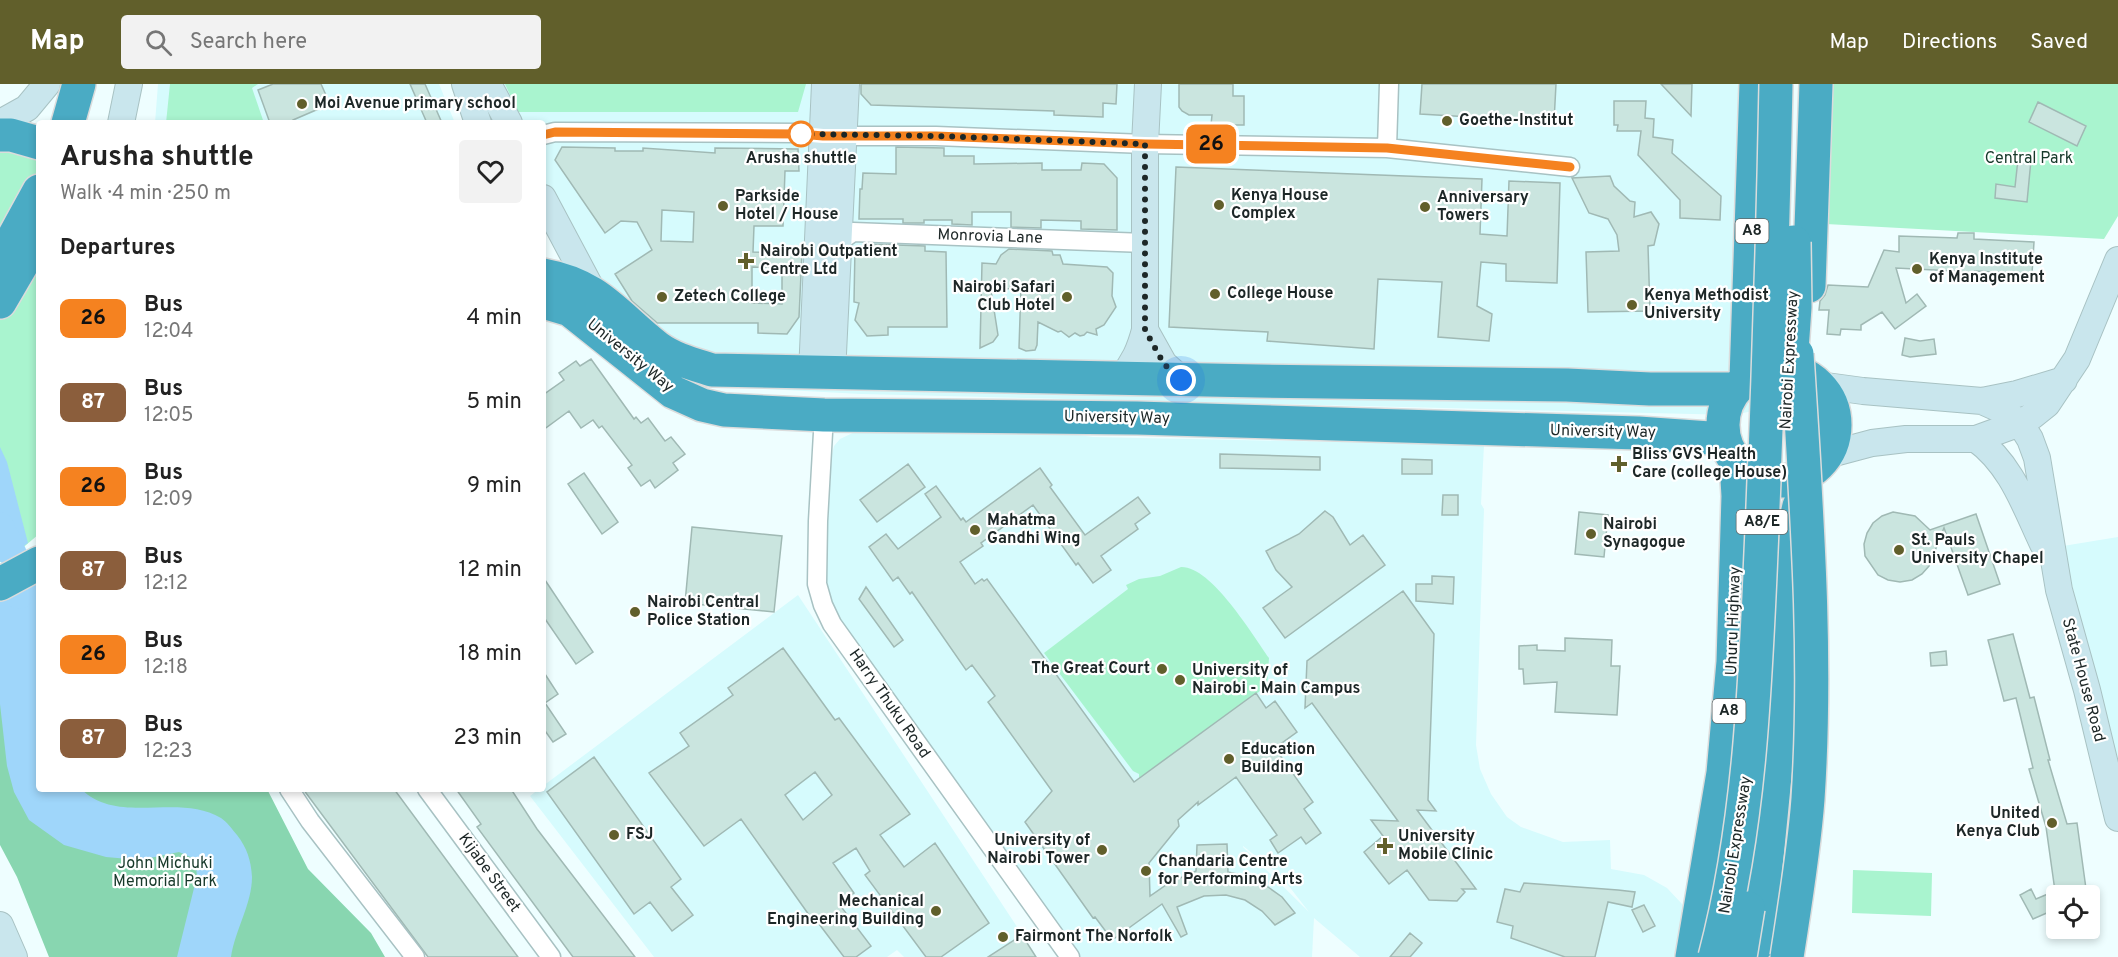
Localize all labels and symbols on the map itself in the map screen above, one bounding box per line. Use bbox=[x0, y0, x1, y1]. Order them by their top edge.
place label: Moi Avenue primary school bbox=[314, 94, 516, 114]
marker: Moi Avenue primary school bbox=[295, 97, 309, 111]
place label: Goethe-Institut bbox=[1459, 111, 1574, 131]
marker: Goethe-Institut bbox=[1440, 114, 1454, 128]
marker: Arusha shuttle bbox=[788, 121, 814, 147]
line badge: 26 bbox=[1184, 124, 1238, 164]
place label: Arusha shuttle bbox=[746, 149, 856, 169]
park label: Central Park bbox=[1985, 149, 2073, 169]
place label: Kenya House Complex bbox=[1231, 186, 1328, 224]
place label: Parkside Hotel / House bbox=[735, 187, 838, 225]
place label: Anniversary Towers bbox=[1437, 188, 1529, 226]
marker: Kenya House Complex bbox=[1212, 198, 1226, 212]
marker: Parkside Hotel / House bbox=[716, 199, 730, 213]
marker: Anniversary Towers bbox=[1418, 200, 1432, 214]
road number: A8 bbox=[1736, 219, 1768, 243]
street label: Monrovia Lane bbox=[937, 225, 1043, 249]
place label: Nairobi Outpatient Centre Ltd bbox=[760, 242, 898, 280]
place label: Kenya Institute of Management bbox=[1929, 250, 2045, 288]
marker: Nairobi Outpatient Centre Ltd bbox=[737, 252, 755, 270]
marker: Kenya Institute of Management bbox=[1910, 262, 1924, 276]
place label: Nairobi Safari Club Hotel bbox=[952, 278, 1055, 316]
place label: College House bbox=[1227, 284, 1334, 304]
place label: Kenya Methodist University bbox=[1644, 286, 1769, 324]
place label: Zetech College bbox=[674, 287, 786, 307]
marker: College House bbox=[1208, 287, 1222, 301]
marker: Zetech College bbox=[655, 290, 669, 304]
marker: Nairobi Safari Club Hotel bbox=[1060, 290, 1074, 304]
street label: Nairobi Expressway bbox=[1776, 290, 1804, 430]
marker: Kenya Methodist University bbox=[1625, 298, 1639, 312]
street label: University Way bbox=[582, 315, 678, 397]
your location bbox=[1166, 365, 1196, 395]
street label: University Way bbox=[1064, 407, 1170, 429]
street label: University Way bbox=[1550, 421, 1656, 443]
place label: Bliss GVS Health Care (college House) bbox=[1632, 445, 1787, 483]
marker: Bliss GVS Health Care (college House) bbox=[1610, 455, 1628, 473]
road number: A8/E bbox=[1736, 510, 1788, 534]
place label: Mahatma Gandhi Wing bbox=[987, 511, 1081, 549]
place label: Nairobi Synagogue bbox=[1603, 515, 1686, 553]
marker: Mahatma Gandhi Wing bbox=[968, 523, 982, 537]
marker: Nairobi Synagogue bbox=[1584, 527, 1598, 541]
place label: St. Pauls University Chapel bbox=[1911, 531, 2044, 569]
marker: St. Pauls University Chapel bbox=[1892, 543, 1906, 557]
street label: Uhuru Highway bbox=[1722, 566, 1746, 676]
place label: Nairobi Central Police Station bbox=[647, 593, 759, 631]
marker: Nairobi Central Police Station bbox=[628, 605, 642, 619]
street label: State House Road bbox=[2057, 616, 2109, 744]
street label: Harry Thuku Road bbox=[844, 645, 934, 763]
place label: The Great Court bbox=[1031, 659, 1150, 679]
place label: University of Nairobi - Main Campus bbox=[1192, 661, 1361, 699]
marker: The Great Court bbox=[1155, 662, 1169, 676]
marker: University of Nairobi - Main Campus bbox=[1173, 673, 1187, 687]
road number: A8 bbox=[1712, 699, 1746, 723]
place label: Education Building bbox=[1241, 740, 1315, 778]
marker: Education Building bbox=[1222, 752, 1236, 766]
street label: Nairobi Expressway bbox=[1715, 775, 1757, 915]
place label: United Kenya Club bbox=[1956, 804, 2040, 842]
marker: United Kenya Club bbox=[2045, 816, 2059, 830]
place label: FSJ bbox=[626, 825, 653, 845]
place label: University Mobile Clinic bbox=[1398, 827, 1493, 865]
marker: FSJ bbox=[607, 828, 621, 842]
street label: Kijabe Street bbox=[454, 829, 524, 917]
place label: University of Nairobi Tower bbox=[987, 831, 1090, 869]
marker: University Mobile Clinic bbox=[1376, 837, 1394, 855]
marker: University of Nairobi Tower bbox=[1095, 843, 1109, 857]
place label: Chandaria Centre for Performing Arts bbox=[1158, 852, 1303, 890]
park label: John Michuki Memorial Park bbox=[113, 854, 217, 892]
marker: Chandaria Centre for Performing Arts bbox=[1139, 864, 1153, 878]
place label: Mechanical Engineering Building bbox=[767, 892, 924, 930]
marker: Mechanical Engineering Building bbox=[929, 904, 943, 918]
place label: Fairmont The Norfolk bbox=[1015, 927, 1173, 947]
marker: Fairmont The Norfolk bbox=[996, 930, 1010, 944]

